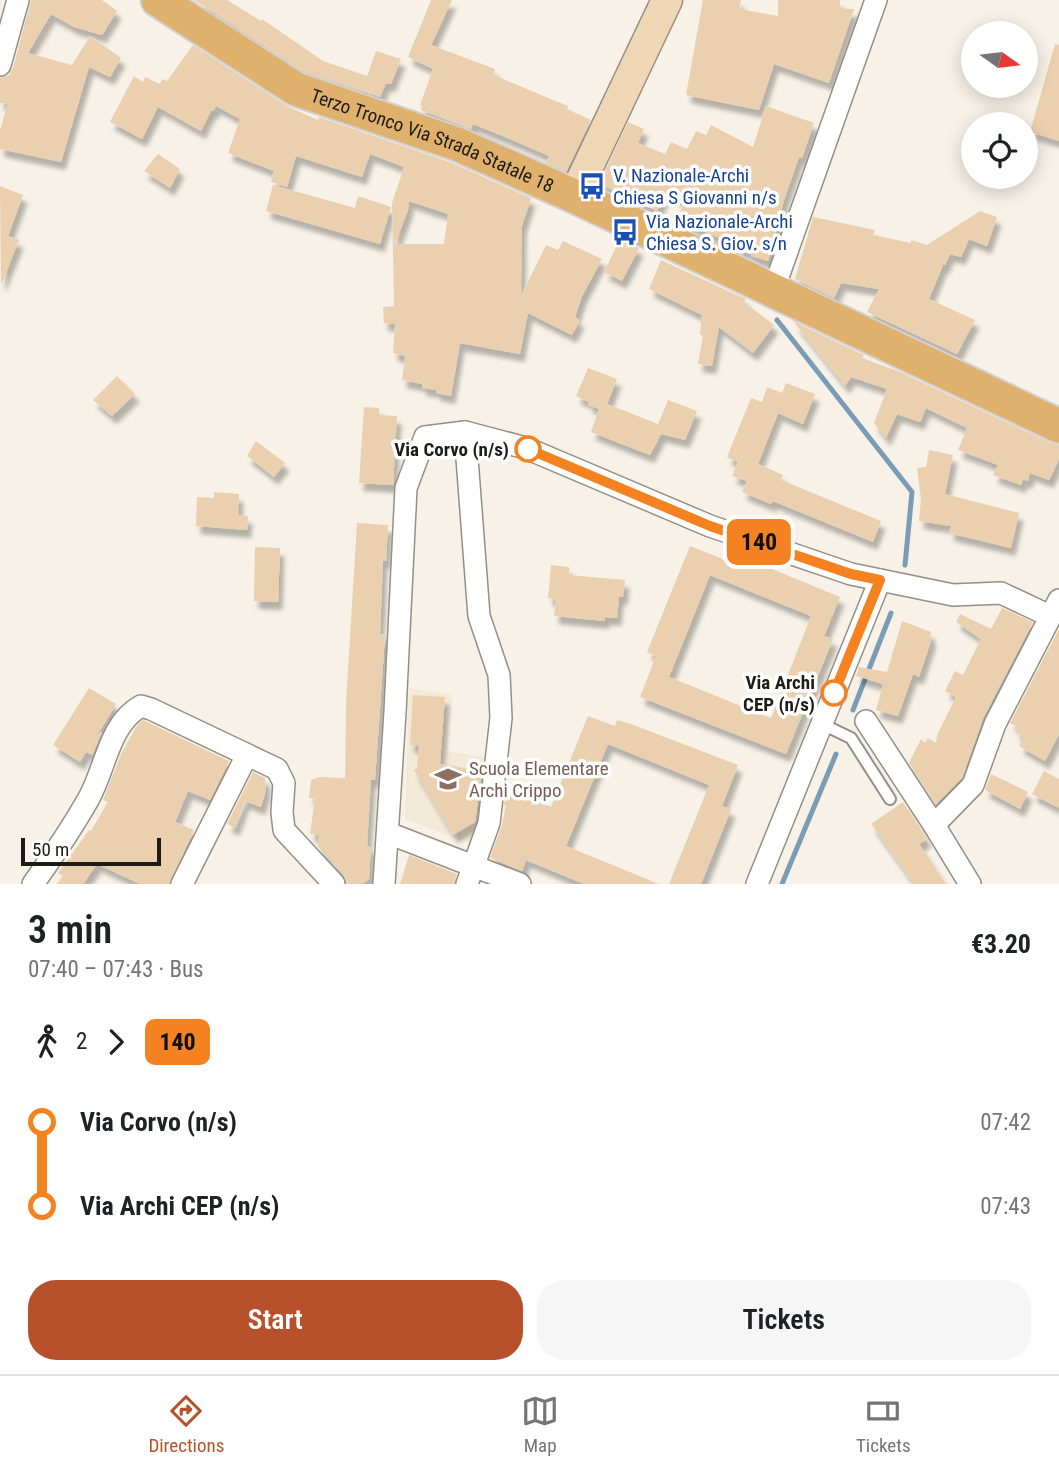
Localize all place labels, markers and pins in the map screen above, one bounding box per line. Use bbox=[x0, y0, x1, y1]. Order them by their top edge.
place label: V. Nazionale-Archi Chiesa S Giovanni n/s bbox=[613, 164, 777, 209]
bus stop icon: V. Nazionale-Archi Chiesa S Giovanni n/s bbox=[577, 171, 607, 201]
place label: Via Nazionale-Archi Chiesa S. Giov. s/n bbox=[646, 210, 793, 255]
bus stop icon: Via Nazionale-Archi Chiesa S. Giov. s/n bbox=[610, 217, 640, 247]
marker: Via Corvo (n/s) bbox=[515, 436, 541, 462]
place label: Via Corvo (n/s) bbox=[394, 438, 509, 461]
place label: Via Archi CEP (n/s) bbox=[743, 671, 815, 716]
marker: Via Archi CEP (n/s) bbox=[821, 680, 847, 706]
place label: Scuola Elementare Archi Crippo bbox=[469, 757, 609, 802]
school or university icon: Scuola Elementare Archi Crippo bbox=[433, 764, 463, 794]

